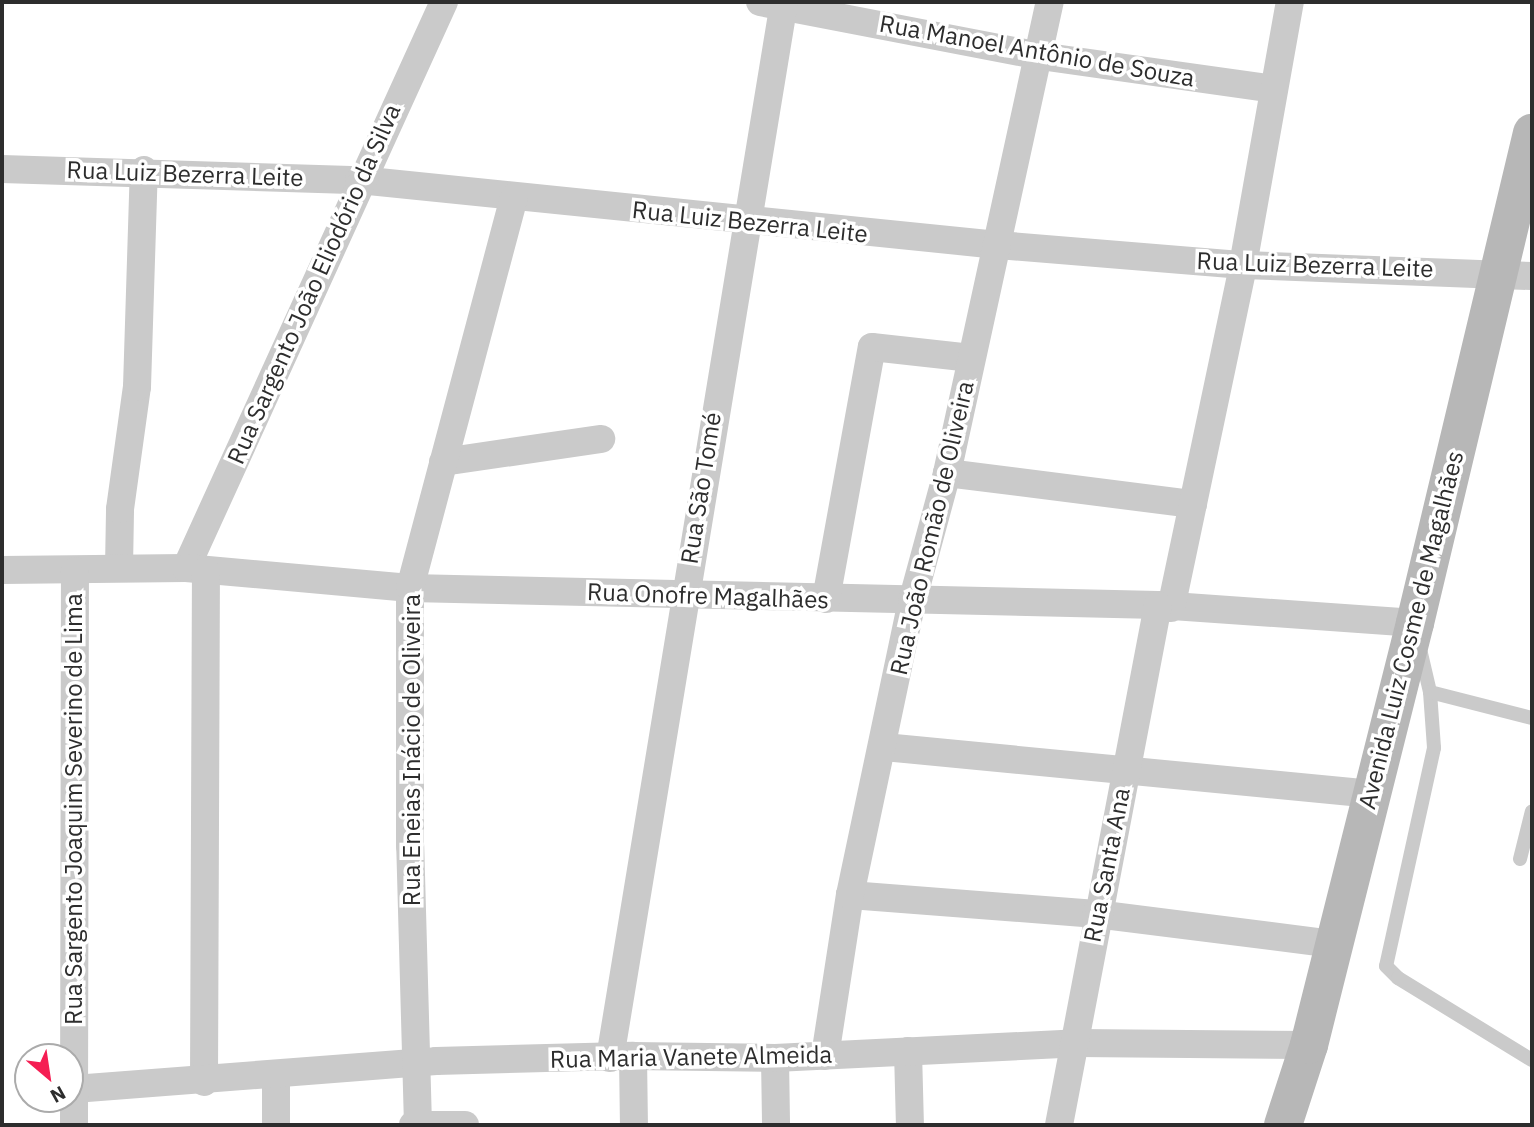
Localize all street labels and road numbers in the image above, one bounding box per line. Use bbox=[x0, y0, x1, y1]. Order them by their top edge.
street label: Rua Manoel Antônio de Souza bbox=[877, 9, 1197, 93]
street label: Rua Sargento João Eliodório da Silva bbox=[221, 99, 407, 469]
street label: Rua Luiz Bezerra Leite bbox=[66, 155, 304, 193]
street label: Rua Luiz Bezerra Leite bbox=[631, 195, 869, 249]
street label: Rua Luiz Bezerra Leite bbox=[1196, 246, 1434, 284]
street label: Rua João Romão de Oliveira bbox=[884, 378, 980, 678]
street label: Rua São Tomé bbox=[675, 410, 727, 566]
street label: Avenida Luiz Cosme de Magalhães bbox=[1353, 448, 1469, 812]
street label: Rua Onofre Magalhães bbox=[586, 577, 830, 615]
street label: Rua Sargento Joaquim Severino de Lima bbox=[60, 593, 88, 1025]
street label: Rua Eneias Inácio de Oliveira bbox=[398, 594, 426, 906]
street label: Rua Santa Ana bbox=[1078, 785, 1136, 945]
street label: Rua Maria Vanete Almeida bbox=[550, 1040, 832, 1074]

